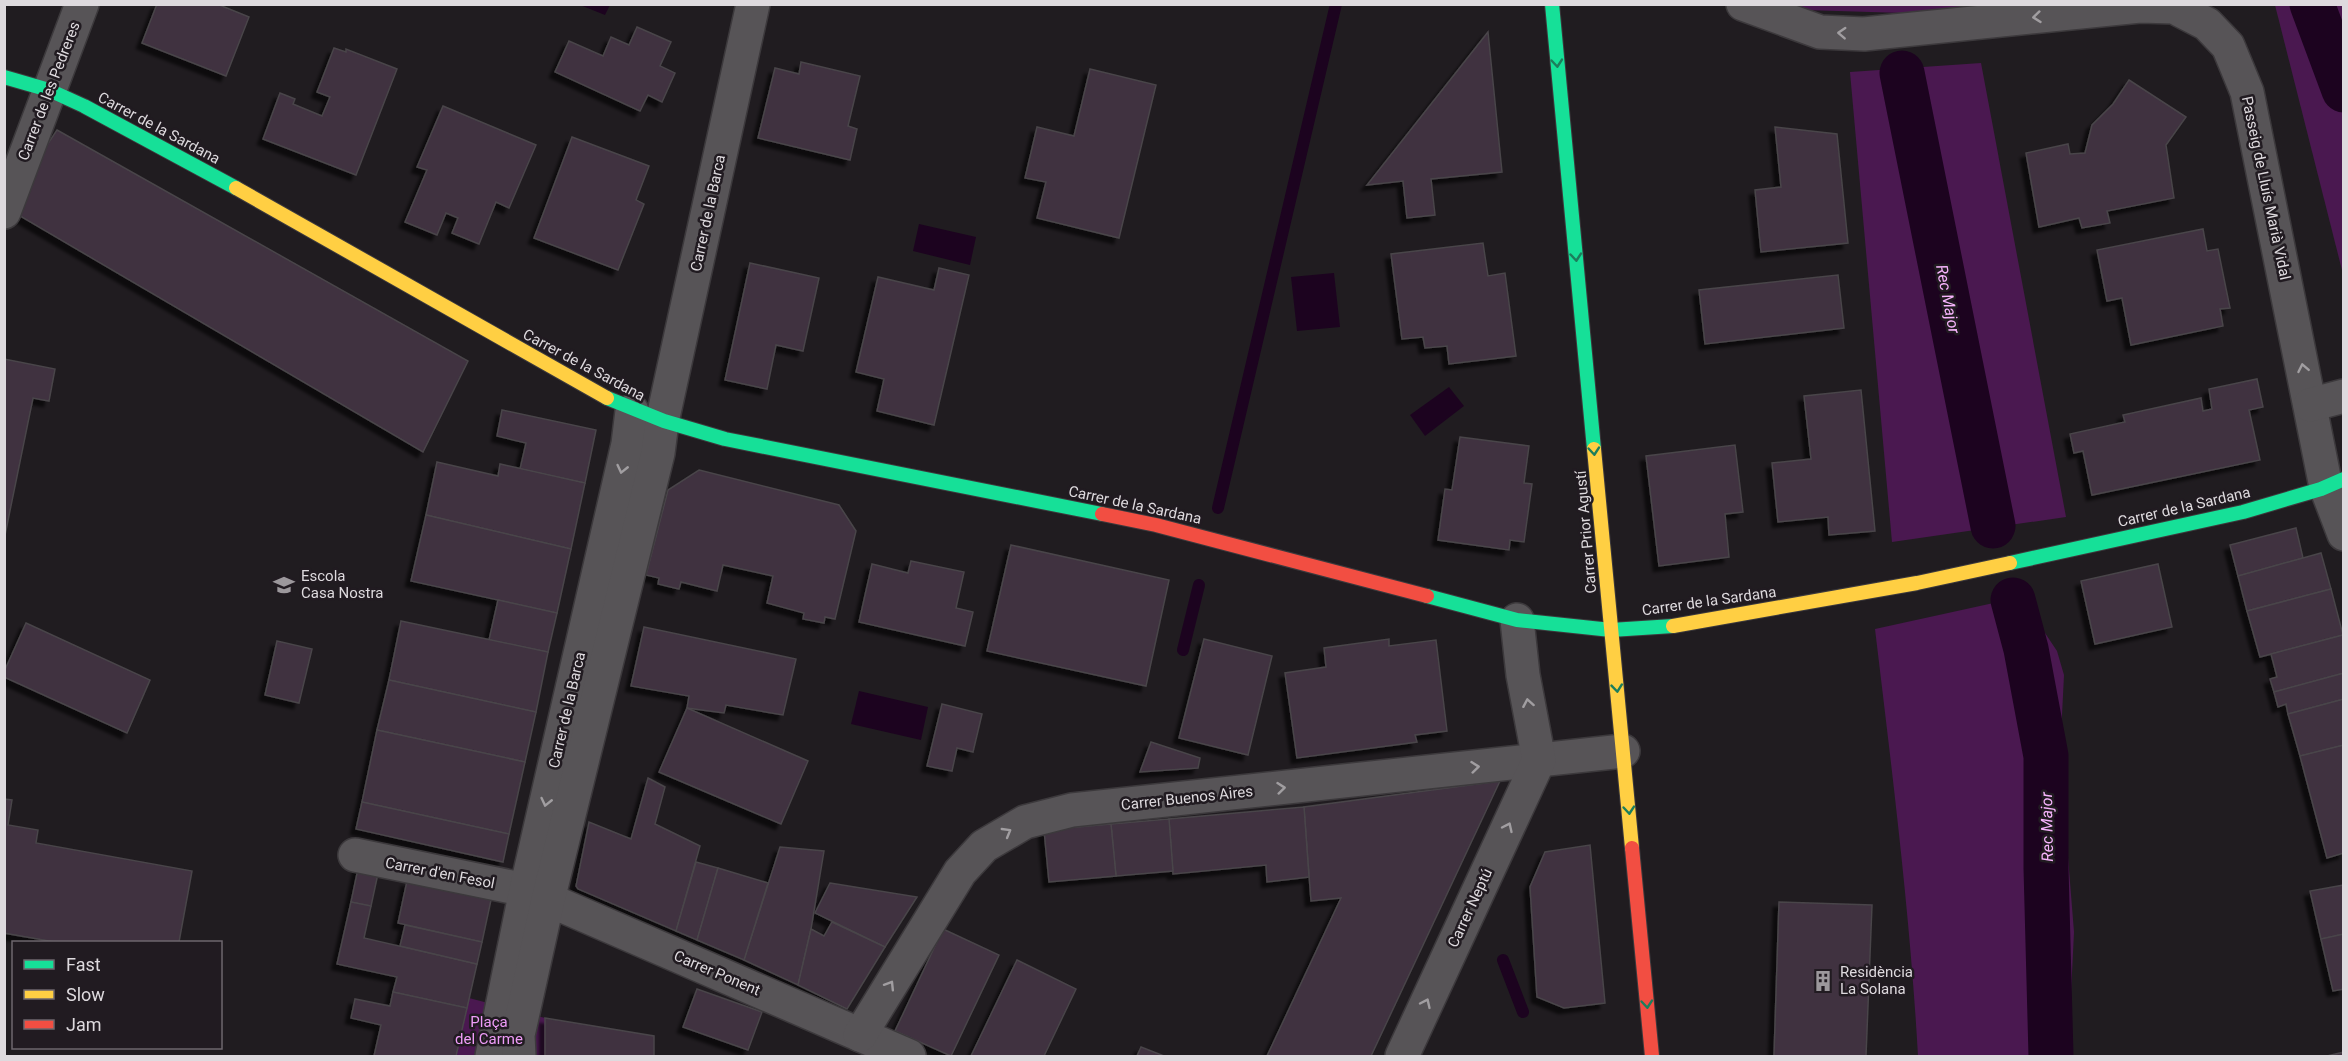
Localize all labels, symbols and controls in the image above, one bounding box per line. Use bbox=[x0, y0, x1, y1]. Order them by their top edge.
one-way arrow bbox=[2032, 10, 2041, 23]
street label: Carrer de les Pedreres bbox=[14, 19, 84, 163]
one-way arrow bbox=[1838, 26, 1847, 39]
one-way arrow bbox=[1550, 58, 1563, 67]
street label: Carrer de la Sardana bbox=[95, 88, 223, 168]
street label: Passeig de Lluís Marià Vidal bbox=[2238, 94, 2294, 282]
street label: Carrer de la Barca bbox=[687, 153, 729, 273]
one-way arrow bbox=[1569, 252, 1582, 261]
water label: Rec Major bbox=[1932, 263, 1964, 336]
street label: Carrer de la Sardana bbox=[520, 325, 648, 405]
one-way arrow bbox=[2297, 363, 2310, 373]
one-way arrow bbox=[1587, 446, 1600, 455]
one-way arrow bbox=[617, 464, 630, 474]
street label: Carrer Prior Agustí bbox=[1572, 469, 1600, 594]
street label: Carrer de la Sardana bbox=[1067, 482, 1203, 528]
street label: Carrer de la Sardana bbox=[2116, 483, 2252, 531]
place label: Escola Casa Nostra bbox=[301, 567, 383, 602]
school or university icon: Escola Casa Nostra bbox=[272, 573, 296, 597]
street label: Carrer de la Sardana bbox=[1641, 583, 1777, 619]
street label: Carrer de la Barca bbox=[545, 650, 589, 770]
one-way arrow bbox=[1610, 683, 1623, 692]
one-way arrow bbox=[1522, 698, 1535, 708]
one-way arrow bbox=[1470, 761, 1479, 774]
street label: Carrer Buenos Aires bbox=[1120, 782, 1254, 814]
one-way arrow bbox=[1276, 782, 1285, 795]
water label: Rec Major bbox=[2037, 791, 2057, 862]
one-way arrow bbox=[540, 797, 553, 807]
one-way arrow bbox=[1622, 805, 1635, 814]
one-way arrow bbox=[1501, 822, 1513, 833]
one-way arrow bbox=[1001, 828, 1011, 839]
street label: Carrer d'en Fesol bbox=[384, 854, 496, 892]
street label: Carrer Neptú bbox=[1444, 866, 1496, 950]
legend bbox=[12, 941, 222, 1049]
street label: Carrer Ponent bbox=[671, 947, 763, 999]
text: Fast bbox=[66, 954, 101, 975]
place label: Residència La Solana bbox=[1840, 963, 1913, 998]
building icon: Residència La Solana bbox=[1811, 969, 1835, 993]
one-way arrow bbox=[883, 981, 895, 991]
text: Slow bbox=[66, 984, 105, 1005]
one-way arrow bbox=[1419, 999, 1431, 1010]
one-way arrow bbox=[1640, 999, 1653, 1008]
park label: Plaça del Carme bbox=[455, 1013, 523, 1048]
text: Jam bbox=[66, 1014, 102, 1035]

